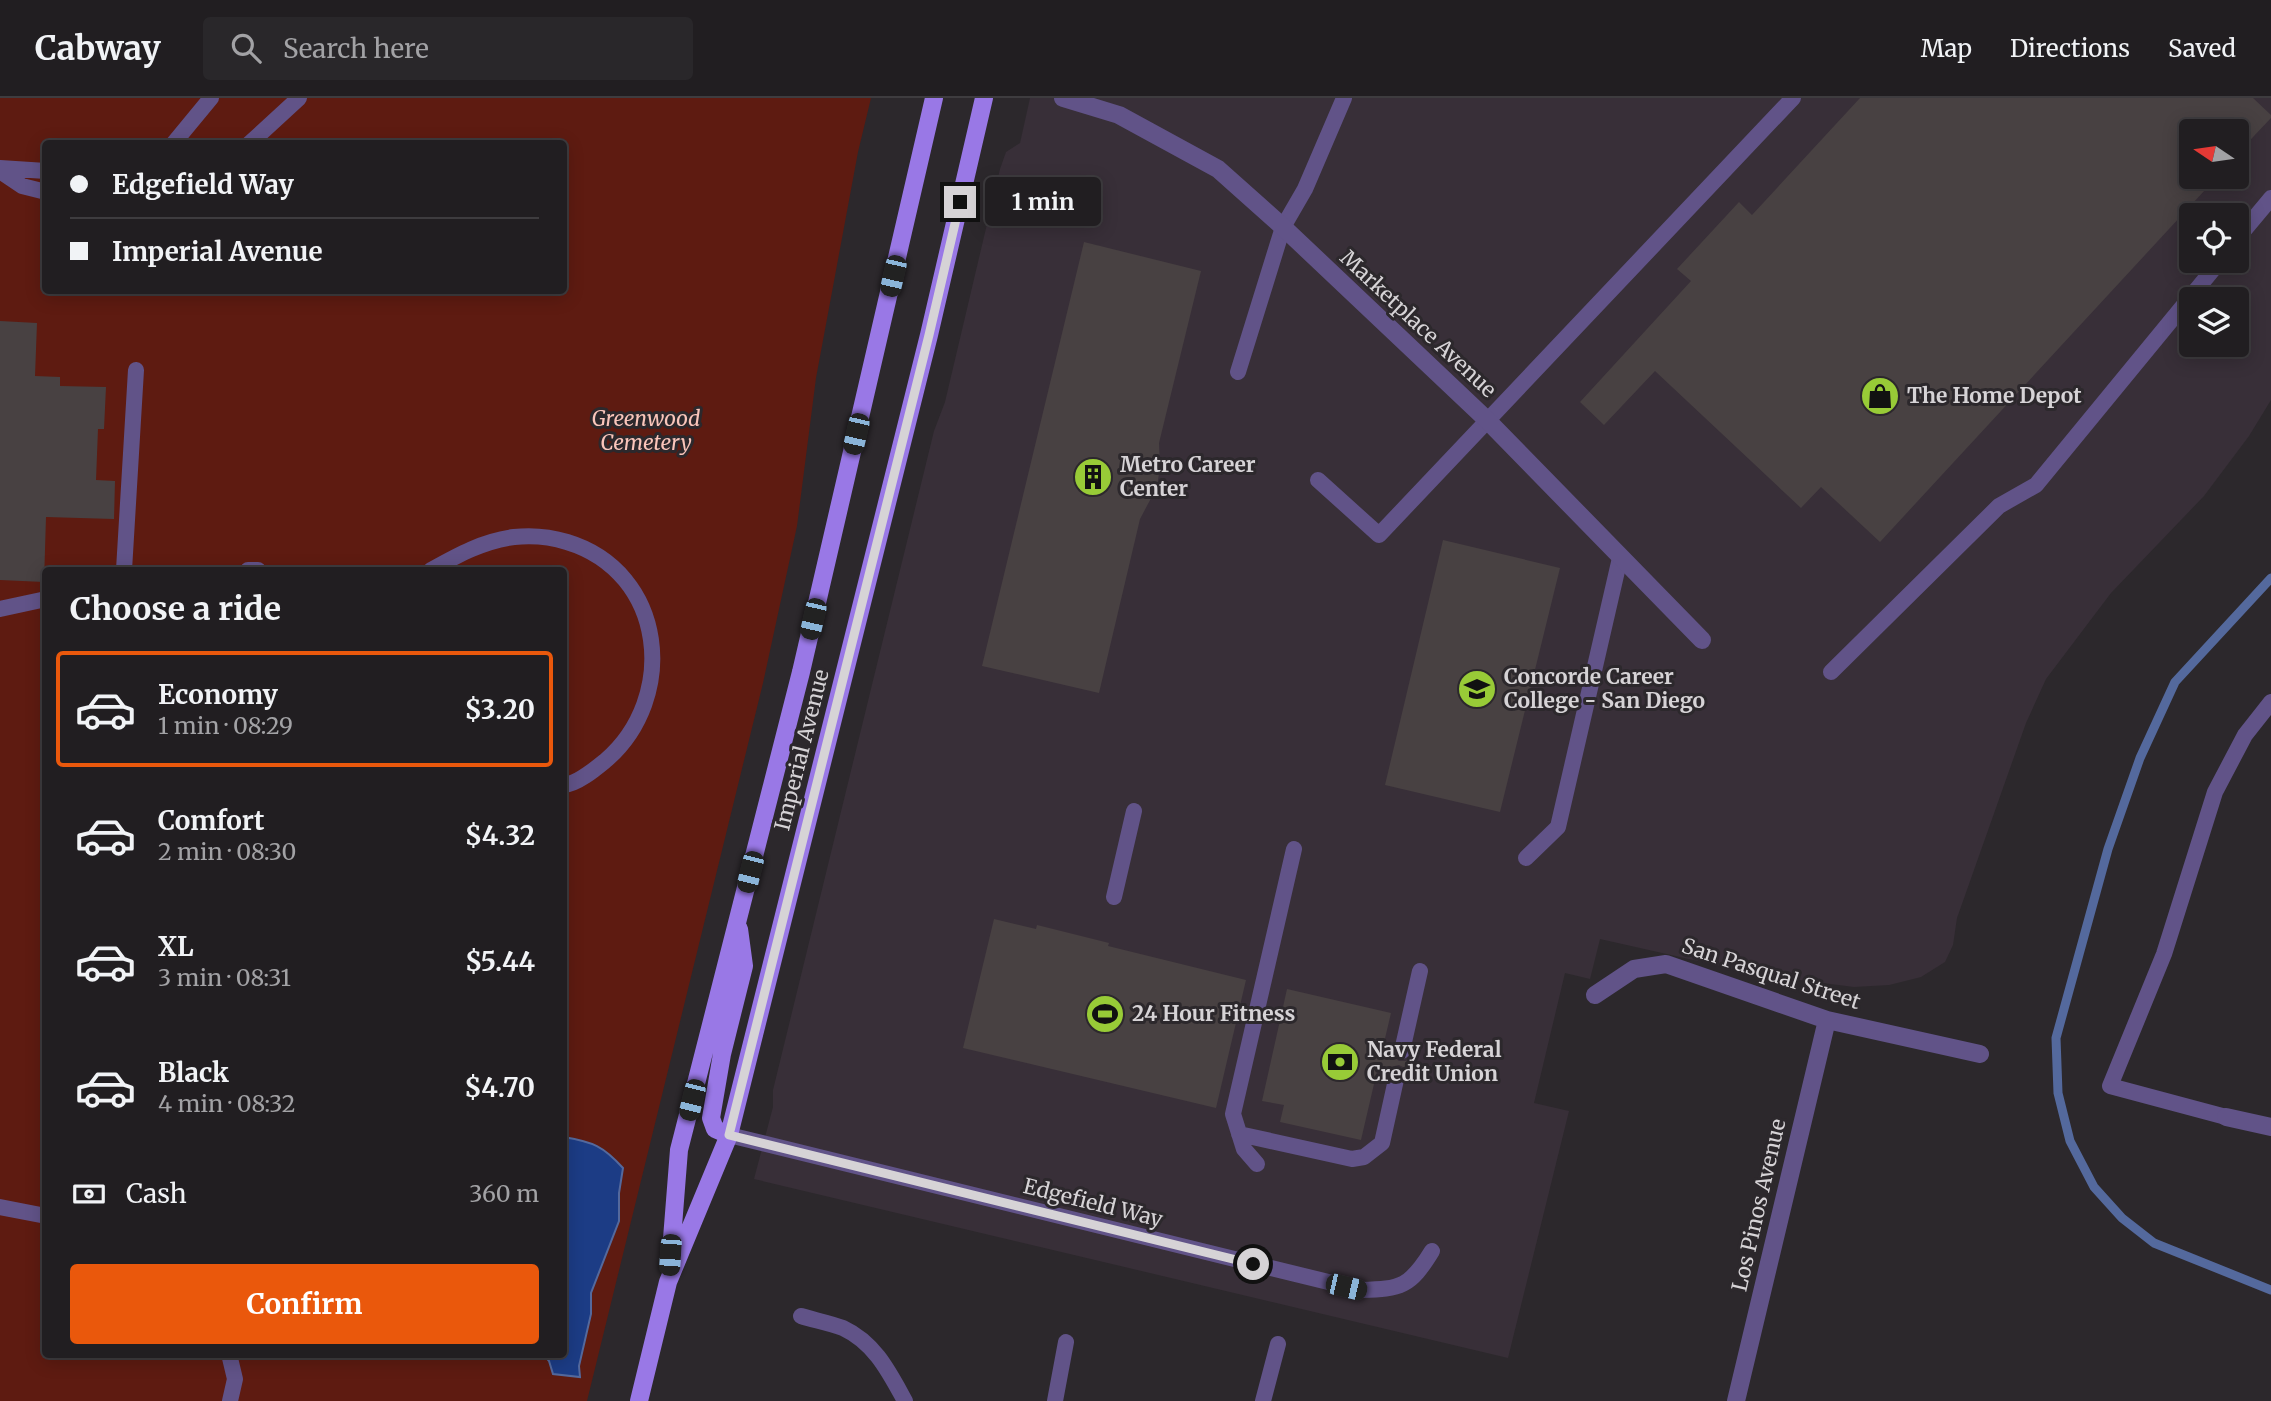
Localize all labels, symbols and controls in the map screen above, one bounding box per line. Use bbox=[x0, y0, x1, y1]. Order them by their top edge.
search box bbox=[203, 17, 693, 80]
text: Cabway bbox=[35, 28, 161, 69]
icon: search bbox=[227, 29, 265, 67]
text: Search here bbox=[283, 32, 429, 65]
text: Map bbox=[1921, 33, 1972, 64]
text: Directions bbox=[2010, 33, 2130, 64]
text: Saved bbox=[2168, 33, 2236, 64]
north arrow bbox=[2179, 119, 2249, 189]
map controls bbox=[2179, 119, 2249, 357]
text: Edgefield Way bbox=[112, 168, 294, 201]
callout: 1 min bbox=[984, 178, 1100, 226]
route end bbox=[944, 186, 976, 218]
text: 1 min bbox=[1012, 187, 1074, 216]
button: locate bbox=[2179, 203, 2249, 273]
text: Imperial Avenue bbox=[112, 235, 322, 268]
street label: Marketplace Avenue bbox=[1335, 244, 1502, 403]
car bbox=[879, 253, 908, 299]
button: layers bbox=[2179, 287, 2249, 357]
shop icon: The Home Depot bbox=[1859, 375, 1901, 417]
place label: The Home Depot bbox=[1907, 382, 2082, 409]
park label: Greenwood Cemetery bbox=[592, 405, 700, 456]
car bbox=[842, 411, 871, 457]
place label: Metro Career Center bbox=[1120, 451, 1256, 502]
building icon: Metro Career Center bbox=[1072, 456, 1114, 498]
text: Choose a ride bbox=[70, 589, 281, 629]
car bbox=[799, 596, 828, 642]
place label: Concorde Career College - San Diego bbox=[1504, 663, 1705, 714]
street label: Imperial Avenue bbox=[768, 666, 835, 833]
school or university icon: Concorde Career College - San Diego bbox=[1456, 668, 1498, 710]
icon: car bbox=[74, 678, 137, 741]
text: Economy bbox=[158, 678, 278, 711]
text: $3.20 bbox=[464, 693, 535, 726]
text: 1 min · 08:29 bbox=[158, 711, 293, 740]
icon: car bbox=[74, 804, 137, 867]
text: Comfort bbox=[158, 804, 264, 837]
text: $4.32 bbox=[465, 819, 535, 852]
text: 2 min · 08:30 bbox=[158, 837, 296, 866]
car bbox=[735, 849, 766, 895]
icon: car bbox=[74, 930, 137, 993]
text: XL bbox=[158, 930, 194, 963]
street label: San Pasqual Street bbox=[1678, 932, 1864, 1015]
text: $5.44 bbox=[465, 945, 535, 978]
text: 3 min · 08:31 bbox=[158, 963, 291, 992]
sports icon: 24 Hour Fitness bbox=[1084, 993, 1126, 1035]
place label: 24 Hour Fitness bbox=[1132, 1000, 1296, 1027]
place label: Navy Federal Credit Union bbox=[1367, 1036, 1502, 1087]
bank icon: Navy Federal Credit Union bbox=[1319, 1041, 1361, 1083]
icon: car bbox=[74, 1056, 137, 1119]
text: Black bbox=[158, 1056, 229, 1089]
text: $4.70 bbox=[464, 1071, 535, 1104]
car bbox=[677, 1077, 708, 1123]
text: 4 min · 08:32 bbox=[158, 1089, 295, 1118]
street label: Los Pinos Avenue bbox=[1726, 1116, 1791, 1294]
street label: Edgefield Way bbox=[1021, 1172, 1166, 1233]
icon: cash bbox=[70, 1175, 108, 1213]
text: Cash bbox=[126, 1177, 187, 1210]
text: 360 m bbox=[469, 1179, 539, 1208]
car bbox=[659, 1233, 682, 1277]
route start bbox=[1237, 1248, 1269, 1280]
button: Confirm bbox=[70, 1264, 539, 1344]
car bbox=[1324, 1272, 1369, 1302]

